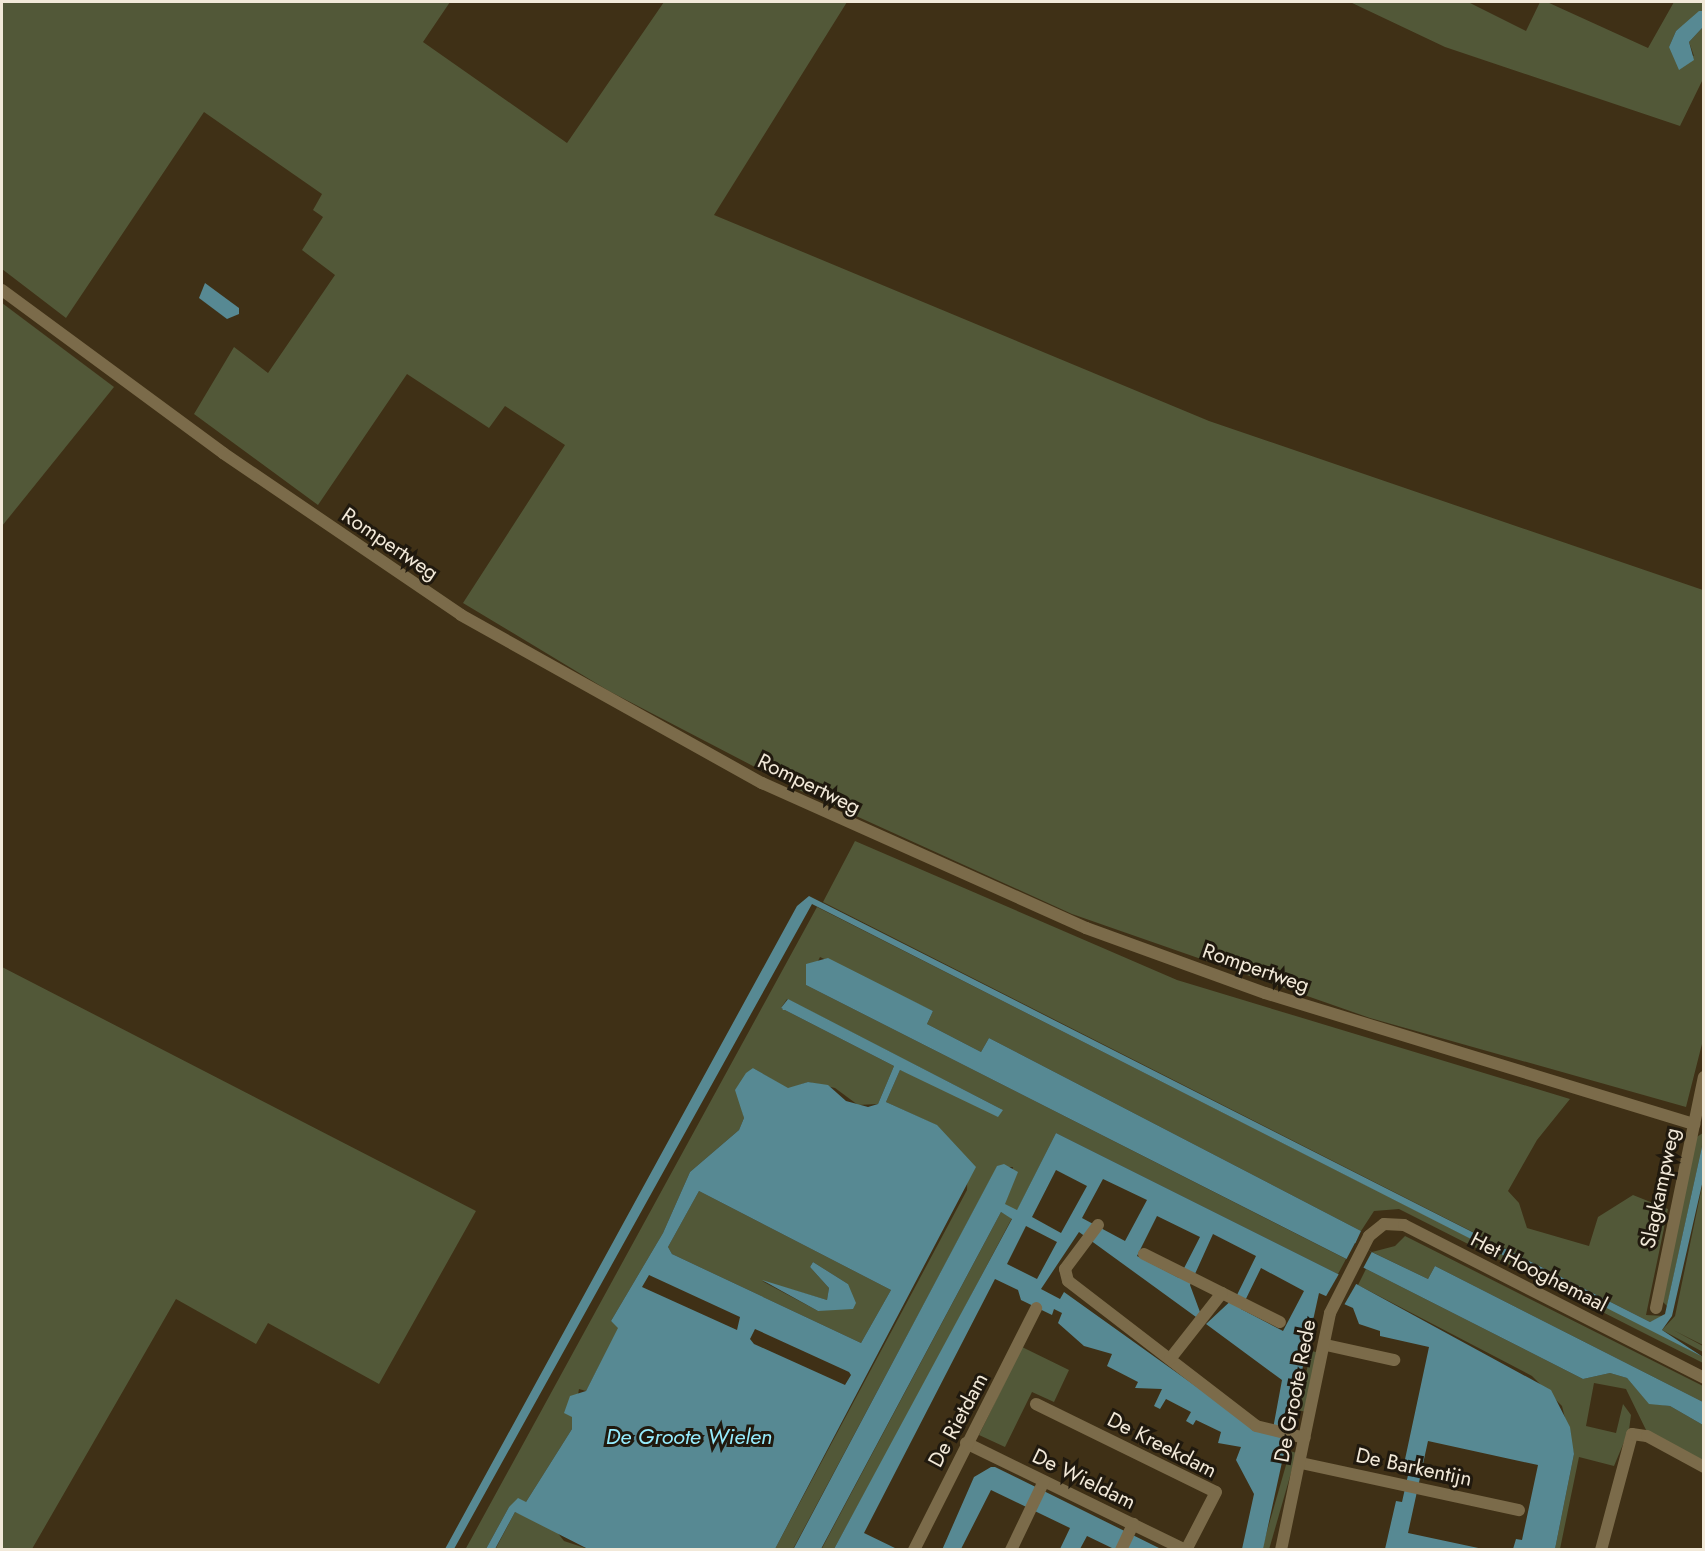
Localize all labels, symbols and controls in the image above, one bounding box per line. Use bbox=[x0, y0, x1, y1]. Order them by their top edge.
street label: Rompertweg bbox=[337, 502, 443, 586]
street label: Rompertweg bbox=[753, 748, 865, 820]
street label: Rompertweg bbox=[1199, 938, 1313, 998]
street label: Slagkampweg bbox=[1635, 1125, 1685, 1251]
street label: Het Hooghemaal bbox=[1466, 1227, 1612, 1317]
street label: De Groote Rede bbox=[1269, 1317, 1321, 1465]
street label: De Rietdam bbox=[923, 1369, 993, 1471]
street label: De Kreekdam bbox=[1103, 1407, 1221, 1483]
water label: De Groote Wielen bbox=[606, 1424, 772, 1450]
street label: De Barkentijn bbox=[1354, 1442, 1474, 1492]
street label: De Wieldam bbox=[1028, 1443, 1140, 1515]

